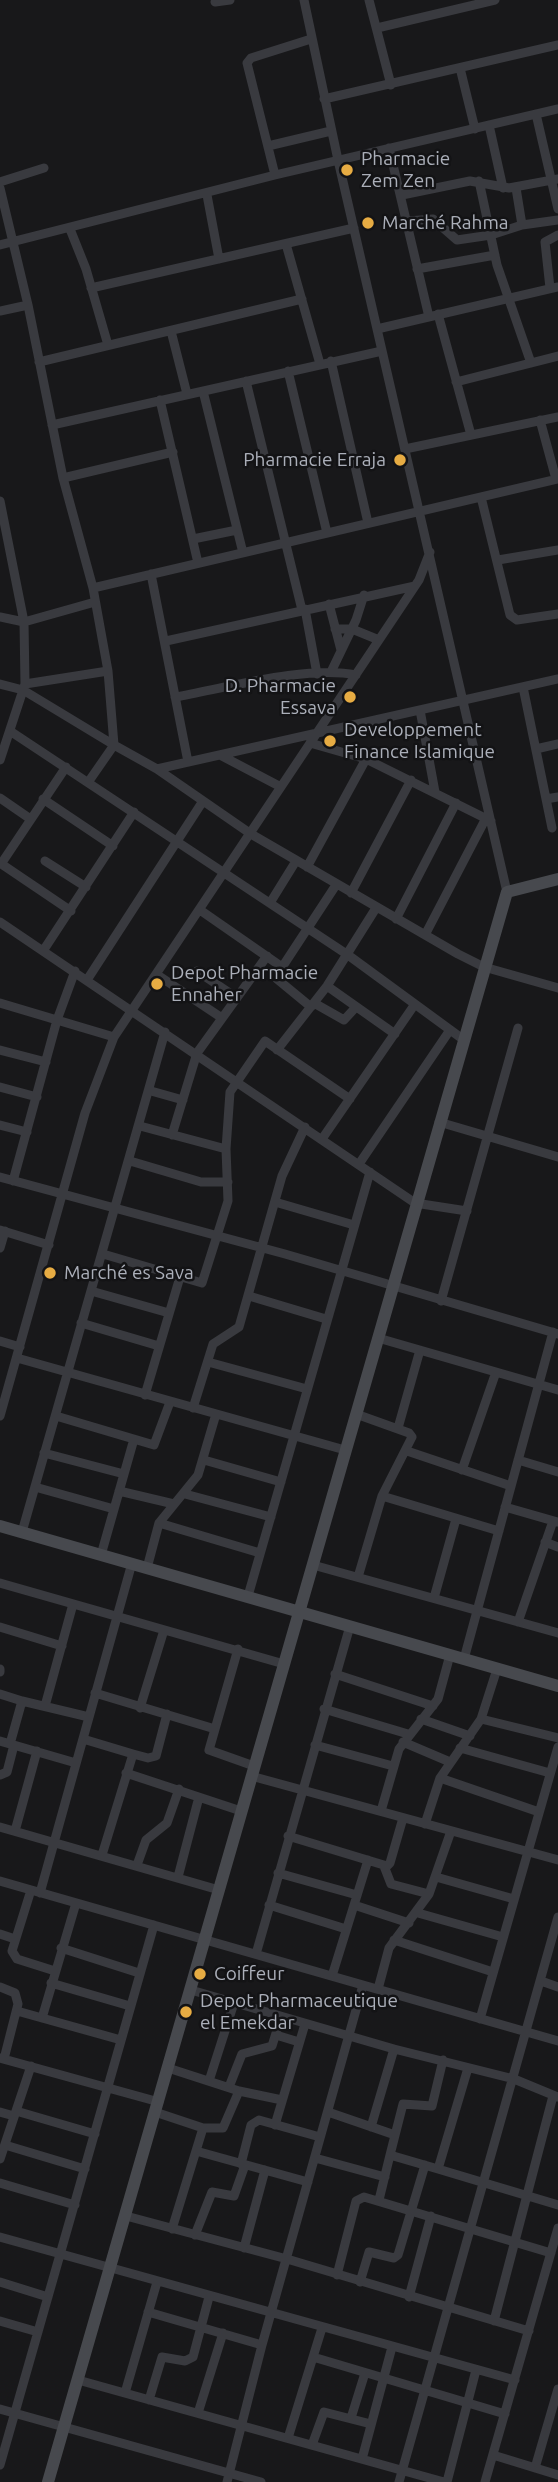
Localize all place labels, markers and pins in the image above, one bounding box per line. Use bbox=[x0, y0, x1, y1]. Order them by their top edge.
place label: Pharmacie Zem Zen bbox=[361, 148, 450, 192]
marker: Pharmacie Zem Zen bbox=[339, 162, 355, 178]
place label: Marché Rahma bbox=[382, 212, 509, 234]
marker: Marché Rahma bbox=[360, 215, 376, 231]
place label: Pharmacie Erraja bbox=[243, 449, 386, 471]
marker: Pharmacie Erraja bbox=[392, 452, 408, 468]
place label: D. Pharmacie Essava bbox=[225, 675, 336, 719]
marker: D. Pharmacie Essava bbox=[342, 689, 358, 705]
place label: Developpement Finance Islamique bbox=[344, 719, 495, 763]
marker: Developpement Finance Islamique bbox=[322, 733, 338, 749]
place label: Depot Pharmacie Ennaher bbox=[171, 962, 318, 1006]
marker: Depot Pharmacie Ennaher bbox=[149, 976, 165, 992]
place label: Marché es Sava bbox=[64, 1262, 194, 1284]
marker: Marché es Sava bbox=[42, 1265, 58, 1281]
place label: Coiffeur bbox=[214, 1963, 284, 1985]
marker: Coiffeur bbox=[192, 1966, 208, 1982]
place label: Depot Pharmaceutique el Emekdar bbox=[200, 1990, 398, 2034]
marker: Depot Pharmaceutique el Emekdar bbox=[178, 2004, 194, 2020]

